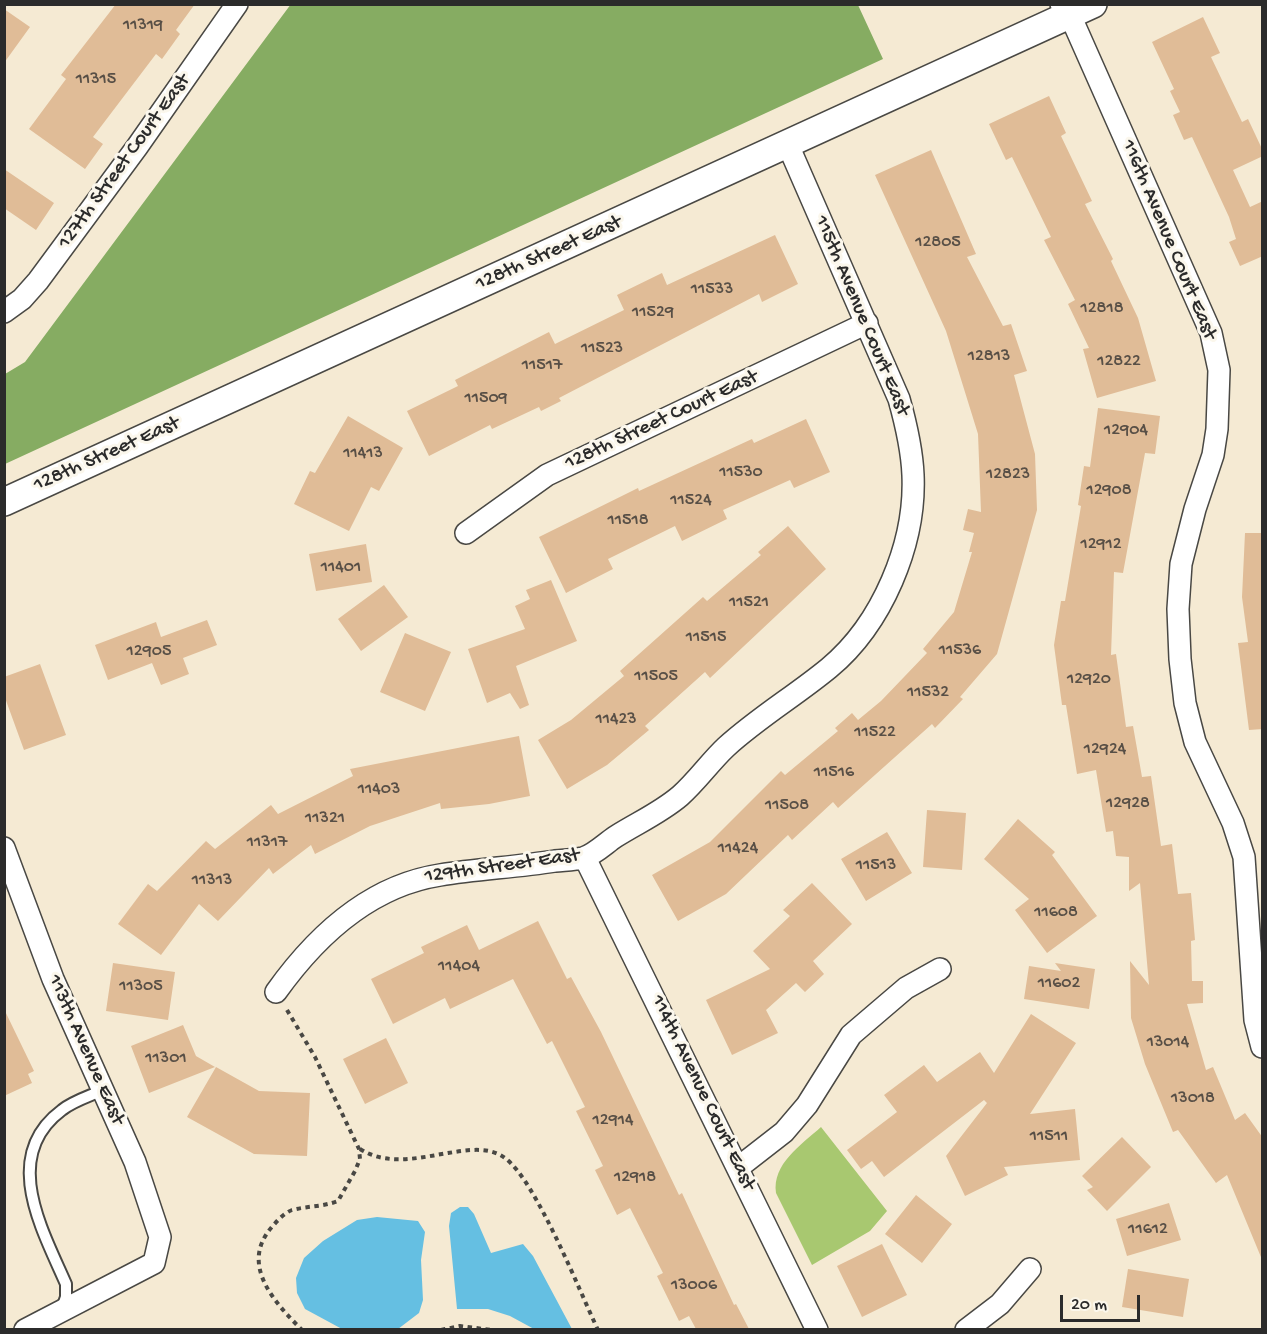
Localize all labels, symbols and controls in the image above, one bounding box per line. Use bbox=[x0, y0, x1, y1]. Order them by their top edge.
house number: 11319 bbox=[123, 15, 163, 37]
house number: 11315 bbox=[76, 69, 116, 91]
street label: 127th Street Court East bbox=[53, 70, 197, 254]
street label: 116th Avenue Court East bbox=[1114, 136, 1222, 344]
street label: 128th Street East bbox=[472, 211, 626, 297]
street label: 115th Avenue Court East bbox=[807, 212, 915, 420]
house number: 12805 bbox=[915, 232, 961, 254]
house number: 11533 bbox=[691, 279, 733, 301]
house number: 12818 bbox=[1080, 298, 1124, 320]
house number: 11529 bbox=[632, 302, 674, 324]
house number: 11523 bbox=[581, 338, 623, 360]
house number: 12813 bbox=[968, 346, 1010, 368]
house number: 12822 bbox=[1097, 351, 1141, 373]
house number: 11517 bbox=[522, 355, 562, 377]
street label: 128th Street Court East bbox=[561, 365, 763, 477]
house number: 11509 bbox=[464, 388, 508, 410]
street label: 128th Street East bbox=[30, 412, 184, 498]
house number: 12904 bbox=[1104, 420, 1148, 442]
house number: 11413 bbox=[343, 443, 383, 465]
house number: 11530 bbox=[719, 462, 763, 484]
house number: 12823 bbox=[986, 464, 1030, 486]
house number: 12908 bbox=[1086, 480, 1132, 502]
house number: 11524 bbox=[670, 490, 712, 512]
house number: 11518 bbox=[607, 510, 649, 532]
house number: 12912 bbox=[1080, 534, 1122, 556]
house number: 11401 bbox=[321, 557, 361, 579]
house number: 11521 bbox=[729, 592, 769, 614]
house number: 11515 bbox=[686, 627, 726, 649]
house number: 11536 bbox=[939, 640, 981, 662]
house number: 12905 bbox=[127, 641, 171, 663]
house number: 11505 bbox=[634, 666, 678, 688]
house number: 12920 bbox=[1067, 669, 1111, 691]
house number: 11532 bbox=[907, 682, 949, 704]
house number: 11423 bbox=[595, 709, 637, 731]
house number: 11522 bbox=[854, 722, 896, 744]
house number: 12924 bbox=[1084, 739, 1126, 761]
house number: 11516 bbox=[814, 762, 854, 784]
house number: 11403 bbox=[358, 779, 400, 801]
house number: 12928 bbox=[1106, 793, 1150, 815]
house number: 11508 bbox=[765, 795, 809, 817]
house number: 11321 bbox=[305, 808, 345, 830]
house number: 11317 bbox=[247, 832, 287, 854]
house number: 11424 bbox=[718, 838, 758, 860]
street label: 129th Street East bbox=[423, 844, 581, 890]
house number: 11513 bbox=[856, 855, 896, 877]
house number: 11313 bbox=[192, 870, 232, 892]
house number: 11608 bbox=[1034, 902, 1078, 924]
house number: 11404 bbox=[438, 956, 480, 978]
street label: 113th Avenue East bbox=[41, 971, 129, 1129]
house number: 11602 bbox=[1038, 973, 1080, 995]
house number: 11305 bbox=[119, 976, 163, 998]
street label: 114th Avenue Court East bbox=[644, 991, 760, 1195]
house number: 13014 bbox=[1147, 1032, 1189, 1054]
house number: 11301 bbox=[145, 1048, 187, 1070]
house number: 13018 bbox=[1171, 1088, 1215, 1110]
house number: 12914 bbox=[593, 1110, 633, 1132]
house number: 11511 bbox=[1030, 1126, 1068, 1148]
house number: 12918 bbox=[614, 1167, 656, 1189]
house number: 11612 bbox=[1128, 1219, 1168, 1241]
house number: 13006 bbox=[671, 1275, 717, 1297]
scale bar bbox=[1063, 1283, 1142, 1321]
text: 20 m bbox=[1071, 1295, 1107, 1316]

